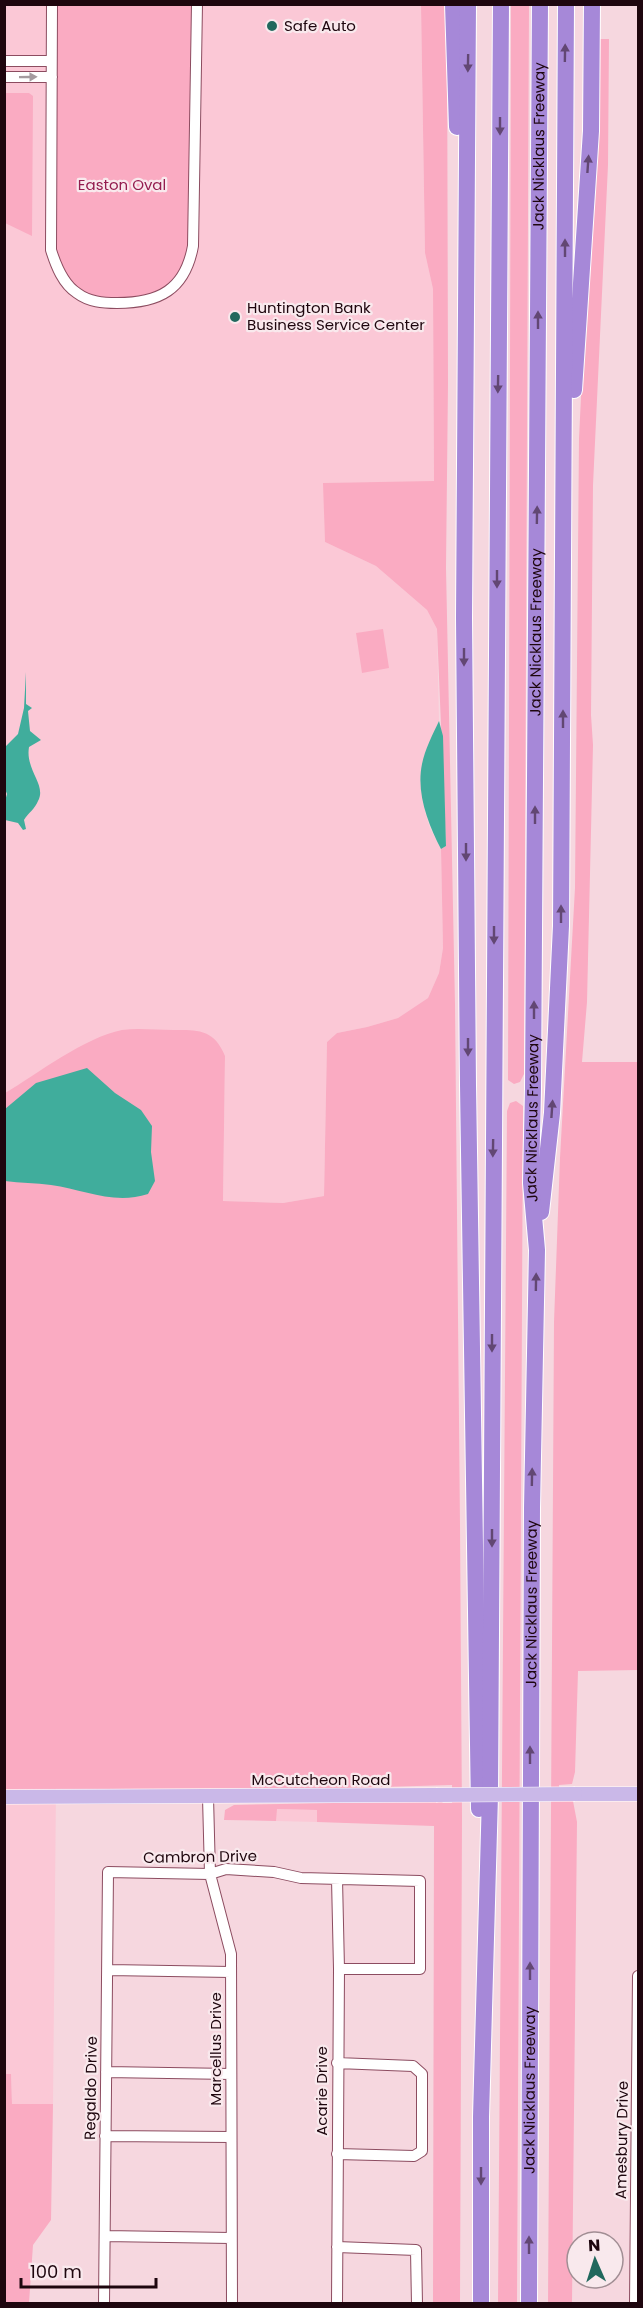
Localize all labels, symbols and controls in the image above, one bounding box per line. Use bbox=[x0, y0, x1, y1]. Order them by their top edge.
place label: Safe Auto bbox=[284, 15, 356, 36]
marker: Safe Auto bbox=[265, 19, 279, 33]
one-way arrow bbox=[561, 43, 570, 62]
one-way arrow bbox=[463, 53, 473, 72]
street label: Jack Nicklaus Freeway bbox=[528, 62, 550, 230]
one-way arrow bbox=[19, 72, 38, 82]
one-way arrow bbox=[495, 116, 505, 135]
one-way arrow bbox=[584, 155, 593, 174]
park label: Easton Oval bbox=[78, 174, 166, 195]
one-way arrow bbox=[560, 238, 570, 257]
place label: Huntington Bank Business Service Center bbox=[247, 297, 425, 335]
marker: Huntington Bank Business Service Center bbox=[228, 310, 242, 324]
one-way arrow bbox=[533, 310, 543, 329]
one-way arrow bbox=[493, 374, 503, 393]
one-way arrow bbox=[532, 505, 541, 524]
street label: Jack Nicklaus Freeway bbox=[524, 548, 546, 716]
one-way arrow bbox=[492, 569, 502, 588]
one-way arrow bbox=[459, 647, 469, 666]
one-way arrow bbox=[558, 709, 568, 728]
one-way arrow bbox=[530, 805, 540, 824]
one-way arrow bbox=[461, 842, 471, 861]
one-way arrow bbox=[556, 904, 566, 923]
one-way arrow bbox=[490, 926, 499, 945]
one-way arrow bbox=[529, 1000, 539, 1019]
street label: Jack Nicklaus Freeway bbox=[520, 1034, 543, 1203]
one-way arrow bbox=[463, 1037, 473, 1056]
one-way arrow bbox=[547, 1099, 557, 1118]
one-way arrow bbox=[488, 1138, 498, 1157]
one-way arrow bbox=[531, 1272, 541, 1291]
one-way arrow bbox=[487, 1333, 497, 1352]
one-way arrow bbox=[527, 1467, 537, 1486]
street label: Jack Nicklaus Freeway bbox=[520, 1519, 542, 1688]
one-way arrow bbox=[487, 1528, 497, 1547]
one-way arrow bbox=[525, 1746, 535, 1765]
street label: McCutcheon Road bbox=[252, 1769, 390, 1790]
street label: Cambron Drive bbox=[143, 1845, 257, 1868]
one-way arrow bbox=[525, 1962, 535, 1981]
street label: Marcellus Drive bbox=[205, 1992, 226, 2106]
street label: Jack Nicklaus Freeway bbox=[518, 2005, 540, 2174]
street label: Regaldo Drive bbox=[79, 2036, 102, 2140]
street label: Acarie Drive bbox=[311, 2046, 332, 2136]
street label: Amesbury Drive bbox=[610, 2081, 633, 2199]
one-way arrow bbox=[476, 2166, 486, 2185]
north arrow bbox=[565, 2230, 625, 2290]
text: N bbox=[588, 2234, 601, 2257]
one-way arrow bbox=[524, 2236, 534, 2255]
scale bar bbox=[21, 2251, 156, 2289]
text: 100 m bbox=[30, 2259, 82, 2284]

